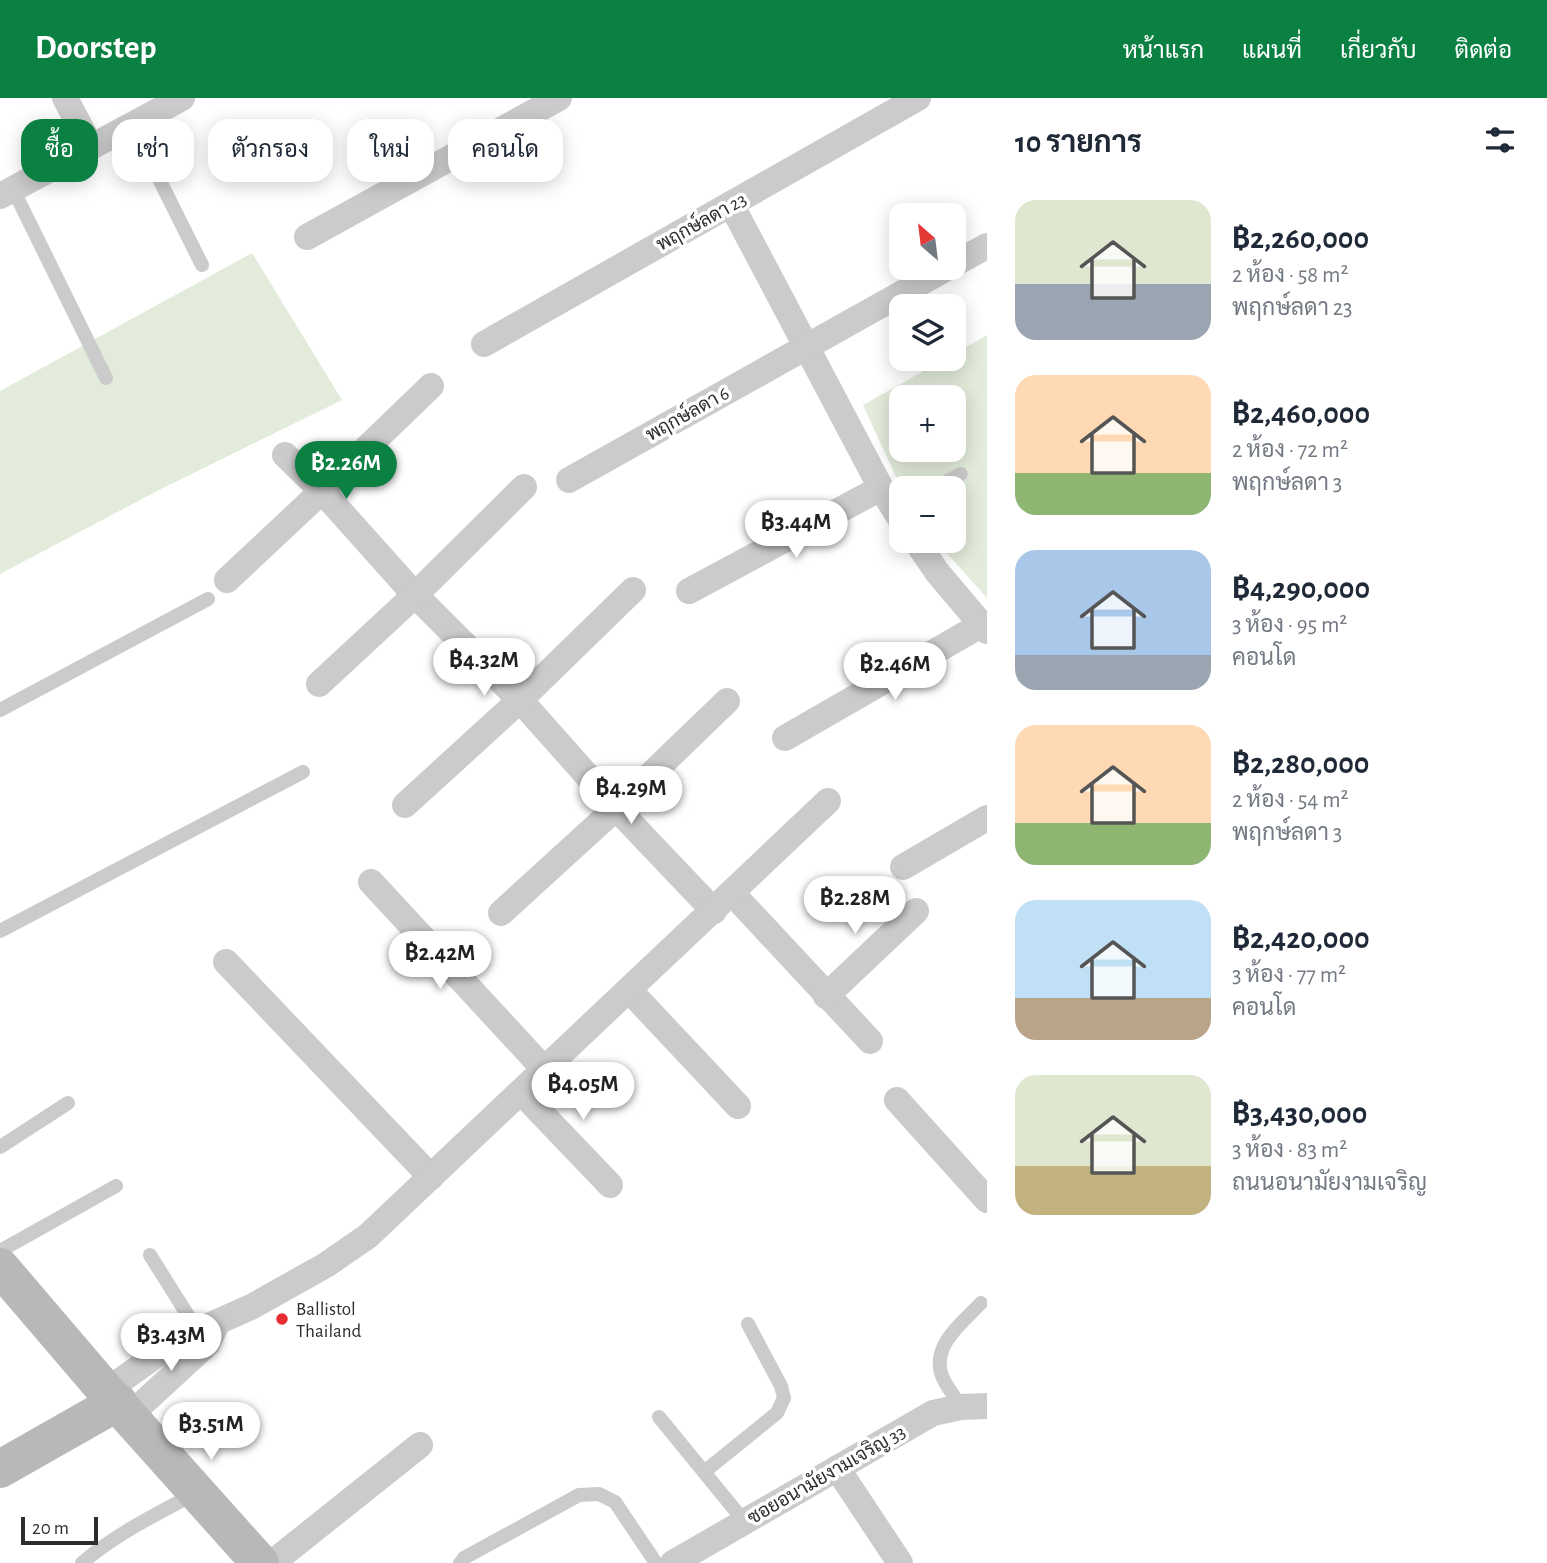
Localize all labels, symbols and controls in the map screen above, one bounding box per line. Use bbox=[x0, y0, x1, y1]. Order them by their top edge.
text: Doorstep bbox=[35, 32, 157, 65]
text: หน้าแรก bbox=[1123, 39, 1204, 63]
text: แผนที่ bbox=[1242, 39, 1302, 63]
text: เกี่ยวกับ bbox=[1340, 39, 1417, 63]
text: ติดต่อ bbox=[1455, 39, 1512, 63]
chip: ซื้อ bbox=[21, 119, 98, 182]
chip: เช่า bbox=[112, 119, 194, 182]
chip: ตัวกรอง bbox=[208, 119, 333, 182]
chip: ใหม่ bbox=[347, 119, 434, 182]
chip: คอนโด bbox=[448, 119, 563, 182]
icon: filters bbox=[1481, 121, 1519, 159]
text: 10 รายการ bbox=[1015, 128, 1142, 158]
street label: พฤกษ์ลดา 23 bbox=[652, 186, 750, 256]
north arrow bbox=[889, 203, 966, 280]
map controls bbox=[889, 203, 966, 553]
text: ฿2,260,000 bbox=[1232, 224, 1369, 254]
icon: home bbox=[1071, 228, 1155, 312]
text: 2 ห้อง · 58 m² bbox=[1232, 264, 1348, 287]
button: layers bbox=[889, 294, 966, 371]
text: พฤกษ์ลดา 23 bbox=[1232, 297, 1353, 320]
street label: พฤกษ์ลดา 6 bbox=[641, 380, 733, 446]
button: + bbox=[889, 385, 966, 462]
text: ฿2,460,000 bbox=[1232, 399, 1370, 429]
icon: home bbox=[1071, 403, 1155, 487]
text: 2 ห้อง · 72 m² bbox=[1232, 439, 1348, 462]
pin: ฿2.26M bbox=[289, 442, 403, 501]
text: ฿2.26M bbox=[311, 452, 381, 475]
text: พฤกษ์ลดา 3 bbox=[1232, 472, 1342, 495]
button: − bbox=[889, 476, 966, 553]
pin: ฿3.44M bbox=[739, 500, 853, 560]
text: ฿3.44M bbox=[761, 511, 831, 534]
text: ฿4,290,000 bbox=[1232, 574, 1370, 604]
icon: home bbox=[1071, 578, 1155, 662]
text: 3 ห้อง · 95 m² bbox=[1232, 614, 1347, 637]
pin: ฿4.32M bbox=[427, 638, 541, 698]
pin: ฿2.46M bbox=[838, 642, 952, 702]
text: คอนโด bbox=[1232, 647, 1296, 670]
text: ฿4.32M bbox=[449, 649, 519, 672]
text: ฿2.46M bbox=[860, 653, 930, 676]
text: ฿2,280,000 bbox=[1232, 749, 1369, 779]
icon: home bbox=[1071, 753, 1155, 837]
pin: ฿4.29M bbox=[574, 766, 688, 826]
text: ฿4.29M bbox=[596, 777, 666, 800]
text: 2 ห้อง · 54 m² bbox=[1232, 789, 1349, 812]
text: พฤกษ์ลดา 3 bbox=[1232, 822, 1342, 845]
pin: ฿2.28M bbox=[798, 876, 912, 936]
text: ฿2.28M bbox=[820, 887, 890, 910]
text: ฿2,420,000 bbox=[1232, 924, 1370, 954]
icon: home bbox=[1071, 928, 1155, 1012]
pin: ฿2.42M bbox=[383, 932, 497, 991]
text: ฿2.42M bbox=[405, 942, 475, 965]
text: 3 ห้อง · 77 m² bbox=[1232, 964, 1346, 987]
text: คอนโด bbox=[1232, 997, 1296, 1020]
pin: ฿4.05M bbox=[526, 1062, 640, 1122]
text: ฿4.05M bbox=[548, 1073, 618, 1096]
text: ฿3,430,000 bbox=[1232, 1099, 1367, 1129]
icon: home bbox=[1071, 1103, 1155, 1187]
text: 3 ห้อง · 83 m² bbox=[1232, 1139, 1347, 1162]
text: ถนนอนามัยงามเจริญ bbox=[1232, 1172, 1427, 1195]
place label: Ballistol Thailand bbox=[296, 1300, 361, 1341]
marker: Ballistol Thailand bbox=[274, 1311, 290, 1327]
pin: ฿3.43M bbox=[114, 1314, 228, 1373]
text: ฿3.43M bbox=[137, 1324, 205, 1347]
pin: ฿3.51M bbox=[154, 1402, 268, 1462]
text: ฿3.51M bbox=[178, 1413, 244, 1436]
street label: ซอยอนามัยงามเจริญ 33 bbox=[744, 1421, 909, 1529]
scale bar bbox=[21, 1514, 98, 1546]
text: 20 m bbox=[32, 1519, 69, 1538]

